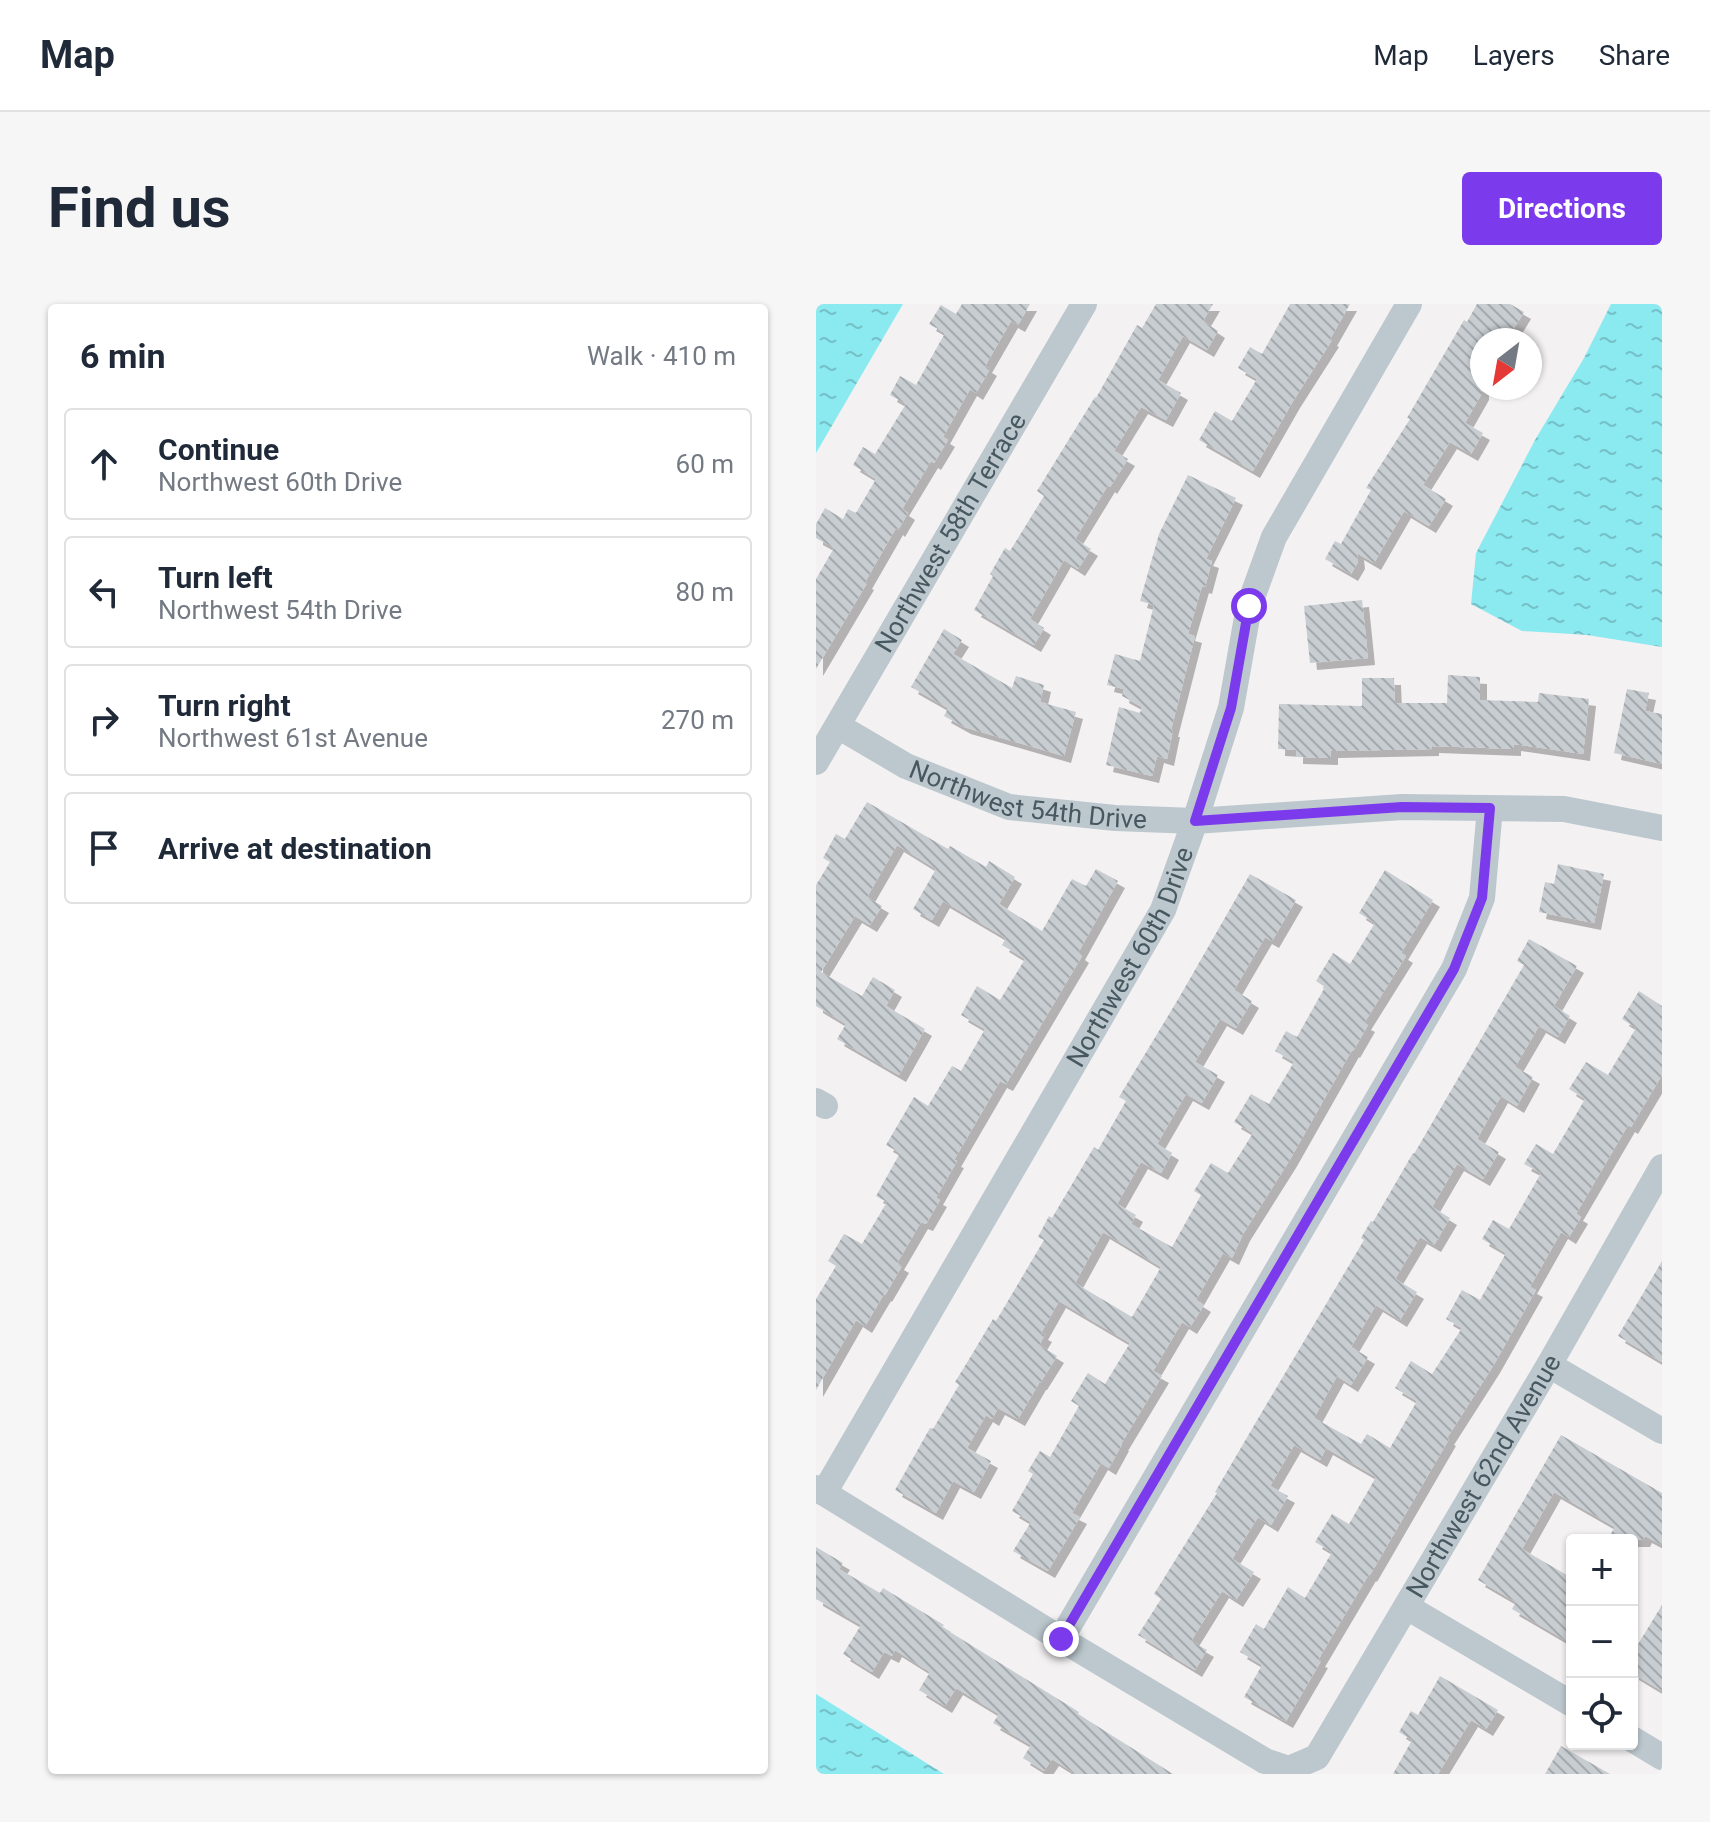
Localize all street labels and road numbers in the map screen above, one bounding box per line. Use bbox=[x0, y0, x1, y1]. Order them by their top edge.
street label: Northwest 58th Terrace bbox=[869, 407, 1032, 657]
street label: Northwest 54th Drive bbox=[905, 754, 1147, 834]
street label: Northwest 60th Drive bbox=[1060, 843, 1199, 1072]
street label: Northwest 62nd Avenue bbox=[1400, 1349, 1567, 1603]

